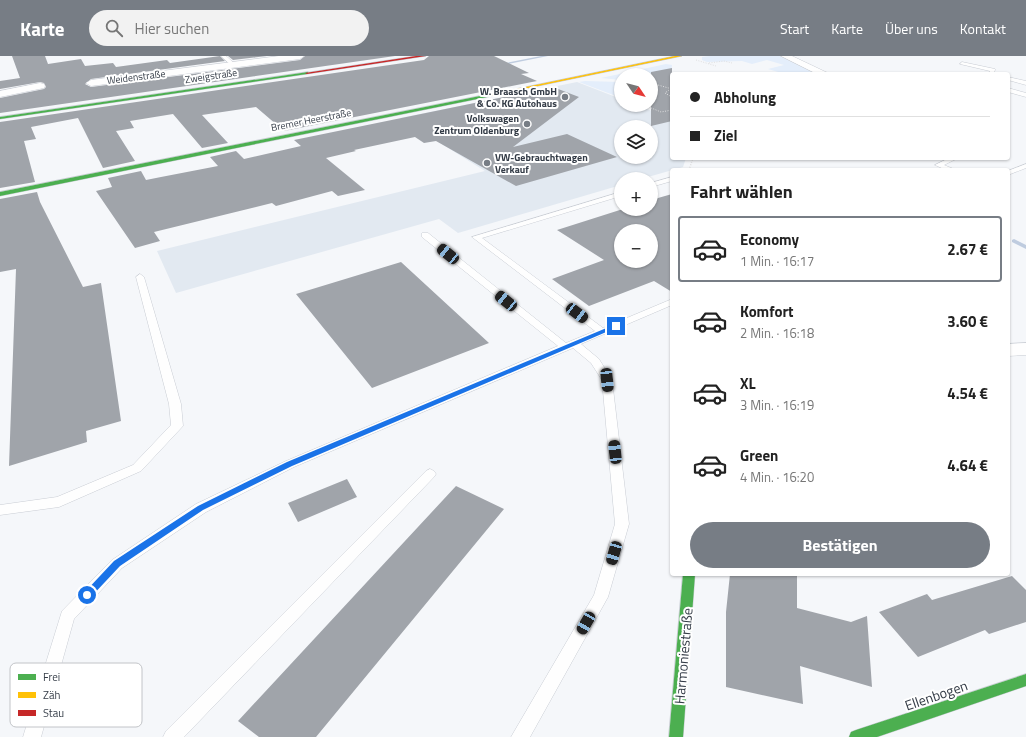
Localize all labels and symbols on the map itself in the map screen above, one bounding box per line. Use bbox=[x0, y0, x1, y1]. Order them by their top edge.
street label: Zweigstraße bbox=[184, 65, 238, 87]
street label: Weidenstraße bbox=[106, 66, 166, 88]
north arrow bbox=[614, 68, 658, 112]
place label: W. Braasch GmbH & Co. KG Autohaus bbox=[477, 84, 557, 111]
marker: W. Braasch GmbH & Co. KG Autohaus bbox=[560, 92, 570, 102]
street label: Bremer Heerstraße bbox=[270, 105, 352, 135]
place label: Volkswagen Zentrum Oldenburg bbox=[434, 111, 520, 138]
marker: Volkswagen Zentrum Oldenburg bbox=[522, 119, 532, 129]
place label: VW-Gebrauchtwagen Verkauf bbox=[495, 150, 588, 177]
marker: VW-Gebrauchtwagen Verkauf bbox=[482, 158, 492, 168]
car bbox=[435, 242, 461, 266]
car bbox=[493, 289, 519, 313]
car bbox=[564, 301, 590, 325]
route end bbox=[607, 317, 625, 335]
car bbox=[600, 367, 614, 393]
car bbox=[608, 439, 622, 465]
car bbox=[605, 540, 623, 566]
route start bbox=[78, 586, 96, 604]
street label: Harmoniestraße bbox=[668, 607, 698, 705]
car bbox=[575, 610, 597, 636]
legend bbox=[10, 663, 142, 727]
text: Frei bbox=[43, 669, 60, 685]
street label: Ellenbogen bbox=[902, 674, 970, 716]
text: Zäh bbox=[43, 687, 60, 703]
text: Stau bbox=[43, 705, 64, 721]

